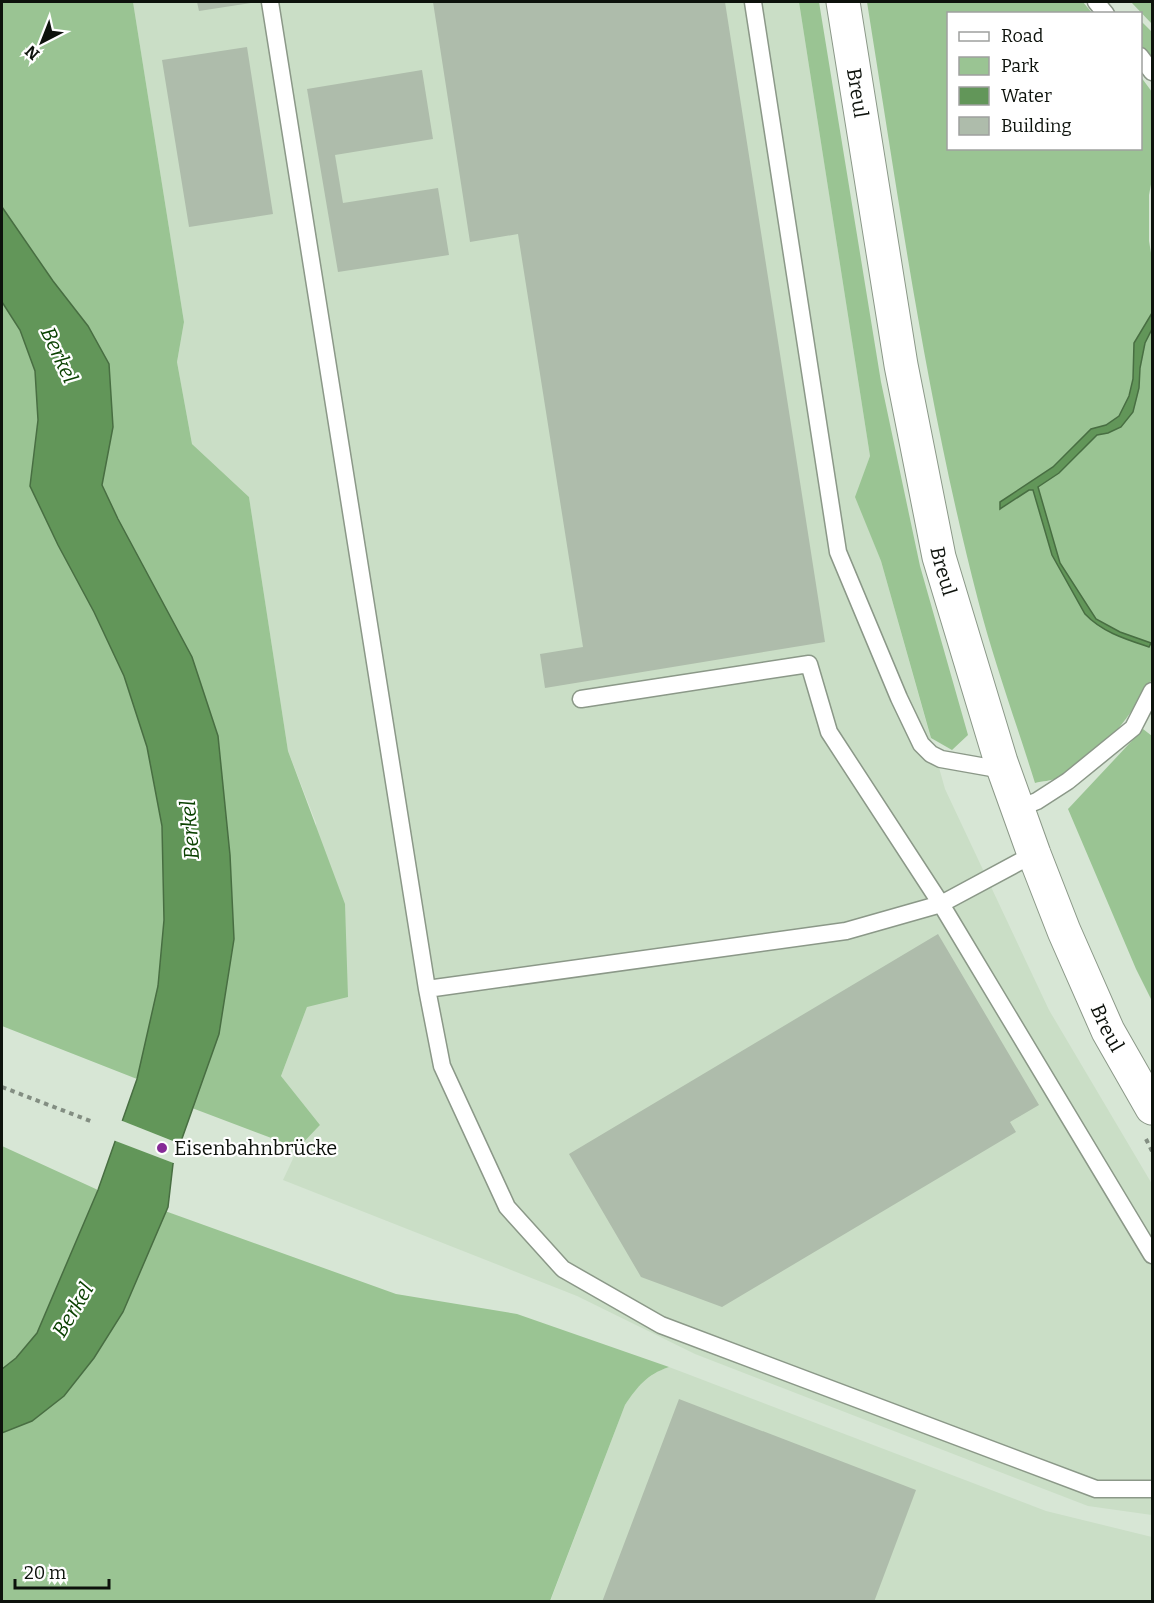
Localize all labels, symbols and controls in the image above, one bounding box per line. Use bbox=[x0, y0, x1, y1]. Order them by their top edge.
north arrow bbox=[12, 12, 72, 72]
legend bbox=[947, 12, 1142, 150]
text: Road bbox=[1001, 25, 1044, 47]
text: N bbox=[21, 42, 43, 64]
text: Park bbox=[1001, 55, 1040, 77]
street label: Breul bbox=[842, 66, 873, 120]
text: Water bbox=[1001, 85, 1052, 107]
text: Building bbox=[1001, 115, 1072, 137]
water label: Berkel bbox=[35, 323, 83, 387]
street label: Breul bbox=[925, 545, 962, 599]
water label: Berkel bbox=[175, 799, 205, 860]
street label: Breul bbox=[1086, 1000, 1129, 1056]
place label: Eisenbahnbrücke bbox=[174, 1136, 337, 1160]
marker: Eisenbahnbrücke bbox=[155, 1141, 169, 1155]
water label: Berkel bbox=[47, 1278, 99, 1342]
scale bar bbox=[15, 1552, 110, 1590]
text: 20 m bbox=[24, 1562, 66, 1584]

